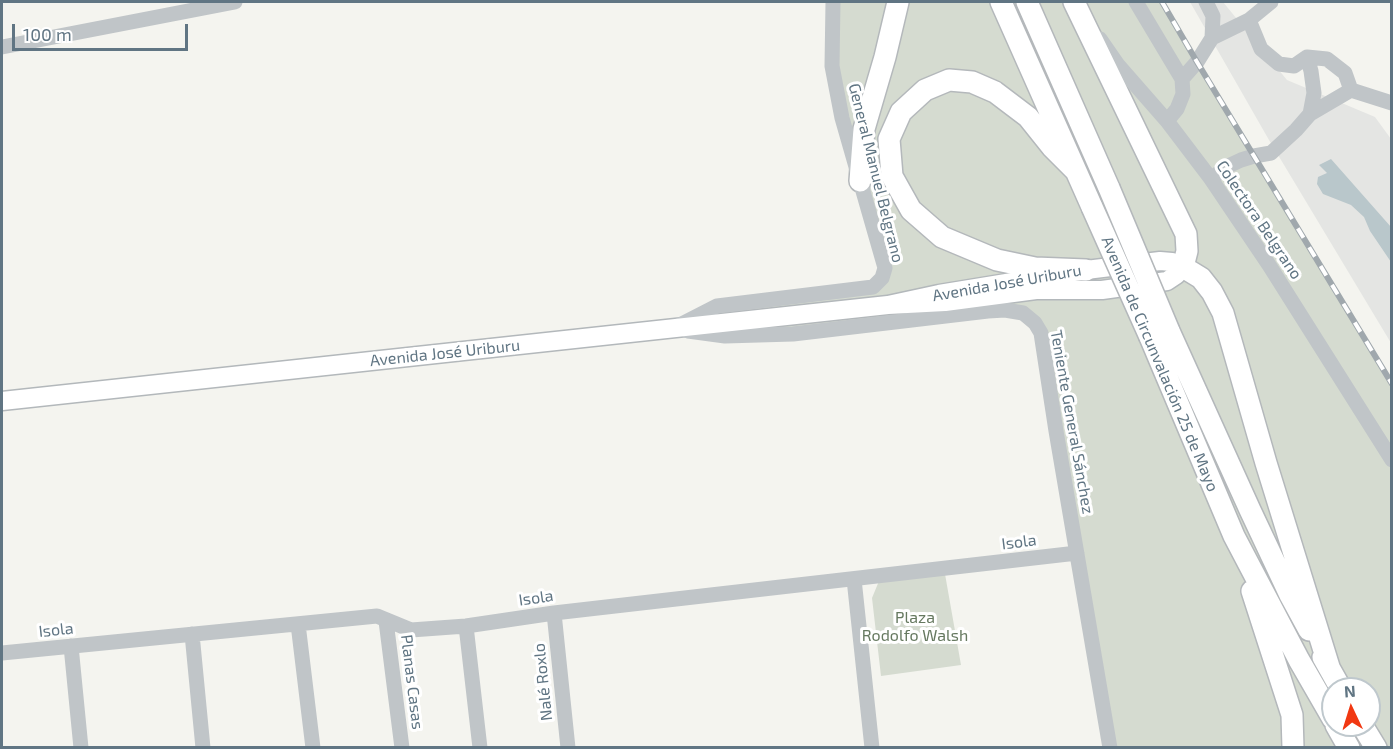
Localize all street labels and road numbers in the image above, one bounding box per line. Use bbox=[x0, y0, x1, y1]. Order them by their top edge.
street label: General Manuel Belgrano bbox=[844, 81, 908, 265]
street label: Colectora Belgrano bbox=[1212, 157, 1306, 283]
street label: Avenida de Circunvalación 25 de Mayo bbox=[1097, 233, 1223, 495]
street label: Avenida José Uriburu bbox=[931, 260, 1083, 306]
street label: Teniente General Sánchez bbox=[1046, 329, 1098, 515]
street label: Avenida José Uriburu bbox=[369, 336, 521, 370]
street label: Isola bbox=[1000, 530, 1038, 554]
street label: Isola bbox=[517, 586, 555, 610]
street label: Isola bbox=[38, 619, 74, 641]
street label: Planas Casas bbox=[397, 633, 427, 731]
street label: Nalé Roxlo bbox=[529, 642, 557, 722]

